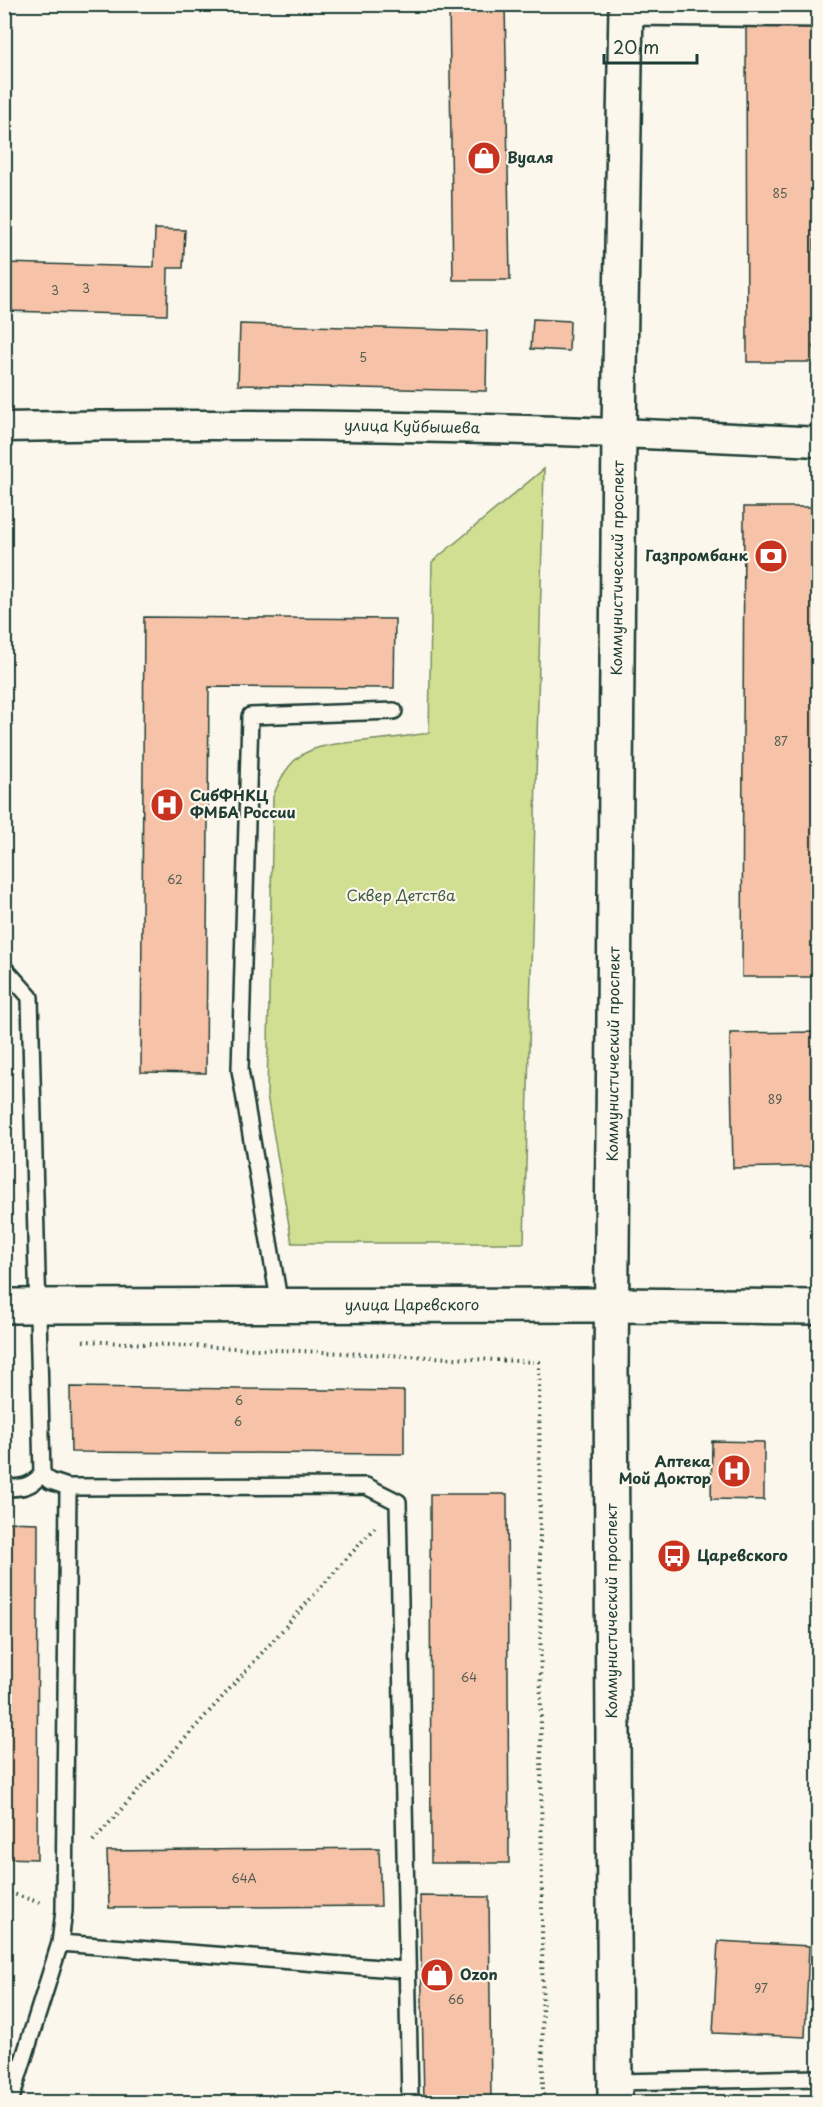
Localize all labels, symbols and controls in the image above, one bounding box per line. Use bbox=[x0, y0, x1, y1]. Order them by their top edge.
scale bar bbox=[604, 27, 697, 65]
text: 20 m bbox=[613, 33, 659, 60]
shop icon: Вуаля bbox=[466, 140, 502, 176]
place label: Вуаля bbox=[507, 145, 554, 168]
house number: 85 bbox=[773, 184, 787, 202]
house number: 3 bbox=[82, 279, 90, 297]
house number: 3 bbox=[51, 281, 59, 299]
house number: 5 bbox=[359, 348, 367, 366]
street label: улица Куйбышева bbox=[344, 413, 481, 439]
street label: Коммунистический проспект bbox=[604, 460, 629, 676]
bank icon: Газпромбанк bbox=[753, 538, 789, 574]
place label: Газпромбанк bbox=[645, 543, 748, 566]
house number: 87 bbox=[774, 732, 788, 750]
place label: СибФНКЦ ФМБА России bbox=[190, 783, 296, 823]
hospital icon: СибФНКЦ ФМБА России bbox=[149, 787, 185, 823]
house number: 62 bbox=[167, 870, 183, 888]
park label: Сквер Детства bbox=[347, 883, 456, 906]
street label: Коммунистический проспект bbox=[600, 946, 625, 1162]
house number: 89 bbox=[768, 1090, 782, 1108]
street label: улица Царевского bbox=[345, 1292, 479, 1315]
house number: 6 bbox=[235, 1391, 243, 1409]
house number: 6 bbox=[234, 1412, 242, 1430]
place label: Аптека Мой Доктор bbox=[619, 1449, 711, 1489]
hospital icon: Аптека Мой Доктор bbox=[716, 1453, 752, 1489]
street label: Коммунистический проспект bbox=[599, 1503, 622, 1718]
bus stop icon: Царевского bbox=[656, 1538, 692, 1574]
place label: Царевского bbox=[697, 1543, 788, 1566]
house number: 64 bbox=[461, 1668, 477, 1686]
house number: 64А bbox=[231, 1869, 257, 1887]
shop icon: Ozon bbox=[419, 1957, 455, 1993]
place label: Ozon bbox=[460, 1962, 498, 1985]
house number: 97 bbox=[754, 1979, 768, 1997]
house number: 66 bbox=[448, 1990, 464, 2008]

